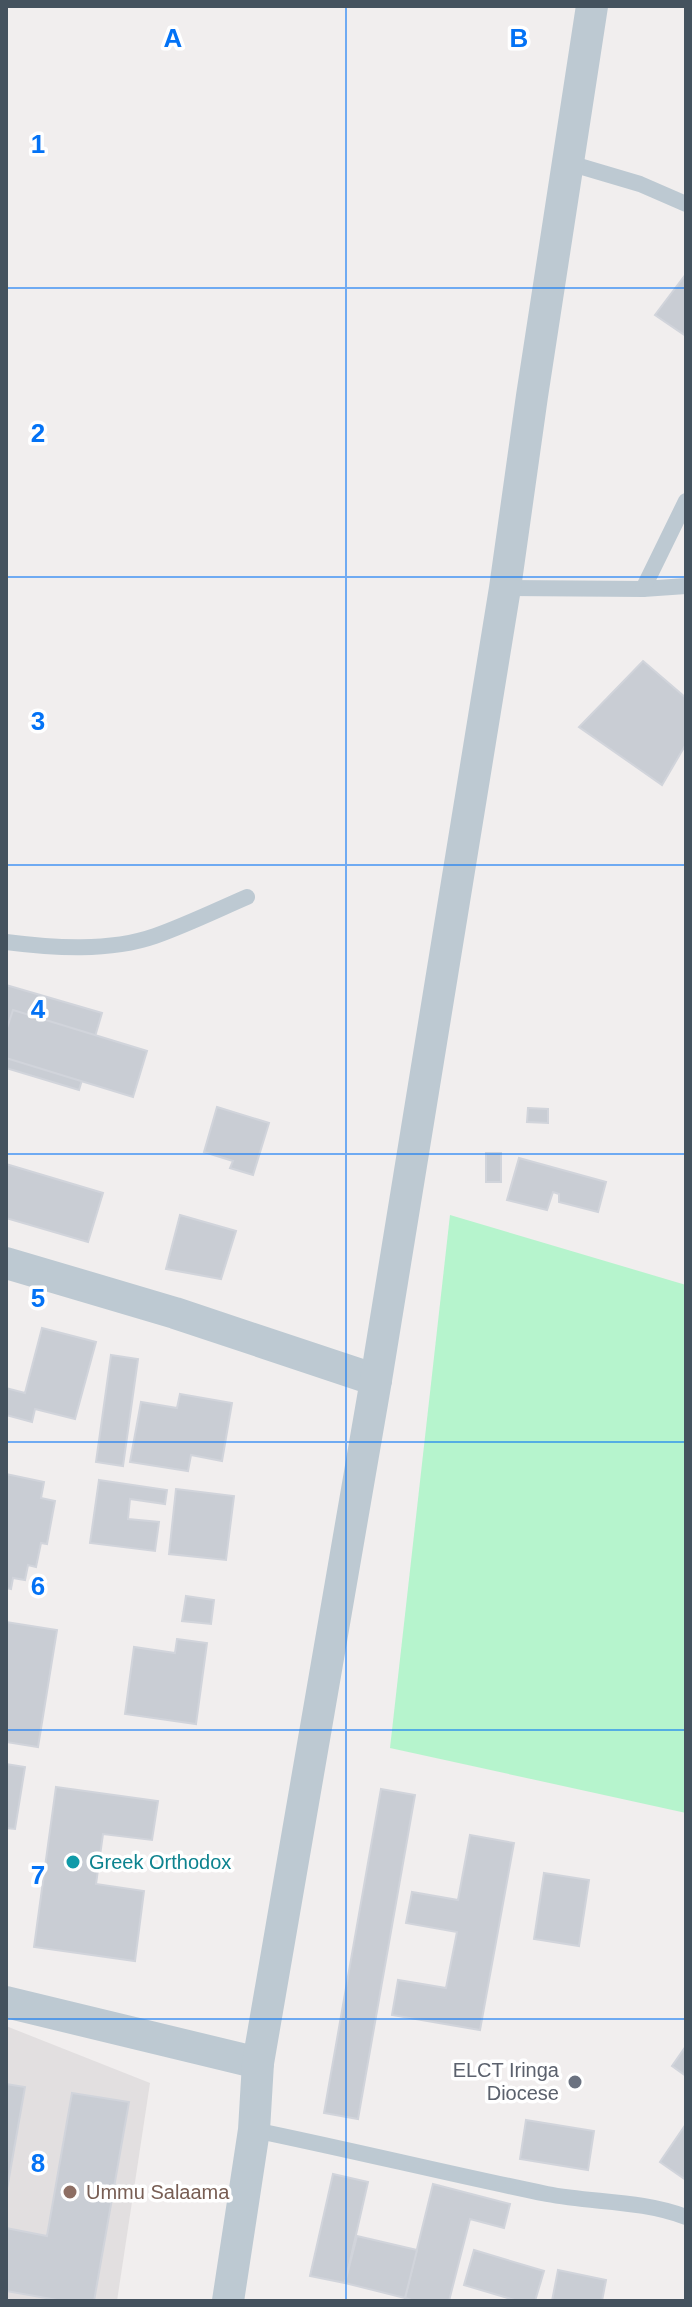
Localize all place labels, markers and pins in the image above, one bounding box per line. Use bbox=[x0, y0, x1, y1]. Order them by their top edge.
place label: Greek Orthodox bbox=[89, 1851, 231, 1873]
marker: Greek Orthodox bbox=[64, 1853, 82, 1871]
place label: ELCT Iringa Diocese bbox=[453, 2059, 560, 2104]
marker: ELCT Iringa Diocese bbox=[566, 2073, 584, 2091]
place label: Ummu Salaama bbox=[86, 2181, 230, 2203]
marker: Ummu Salaama bbox=[61, 2183, 79, 2201]

